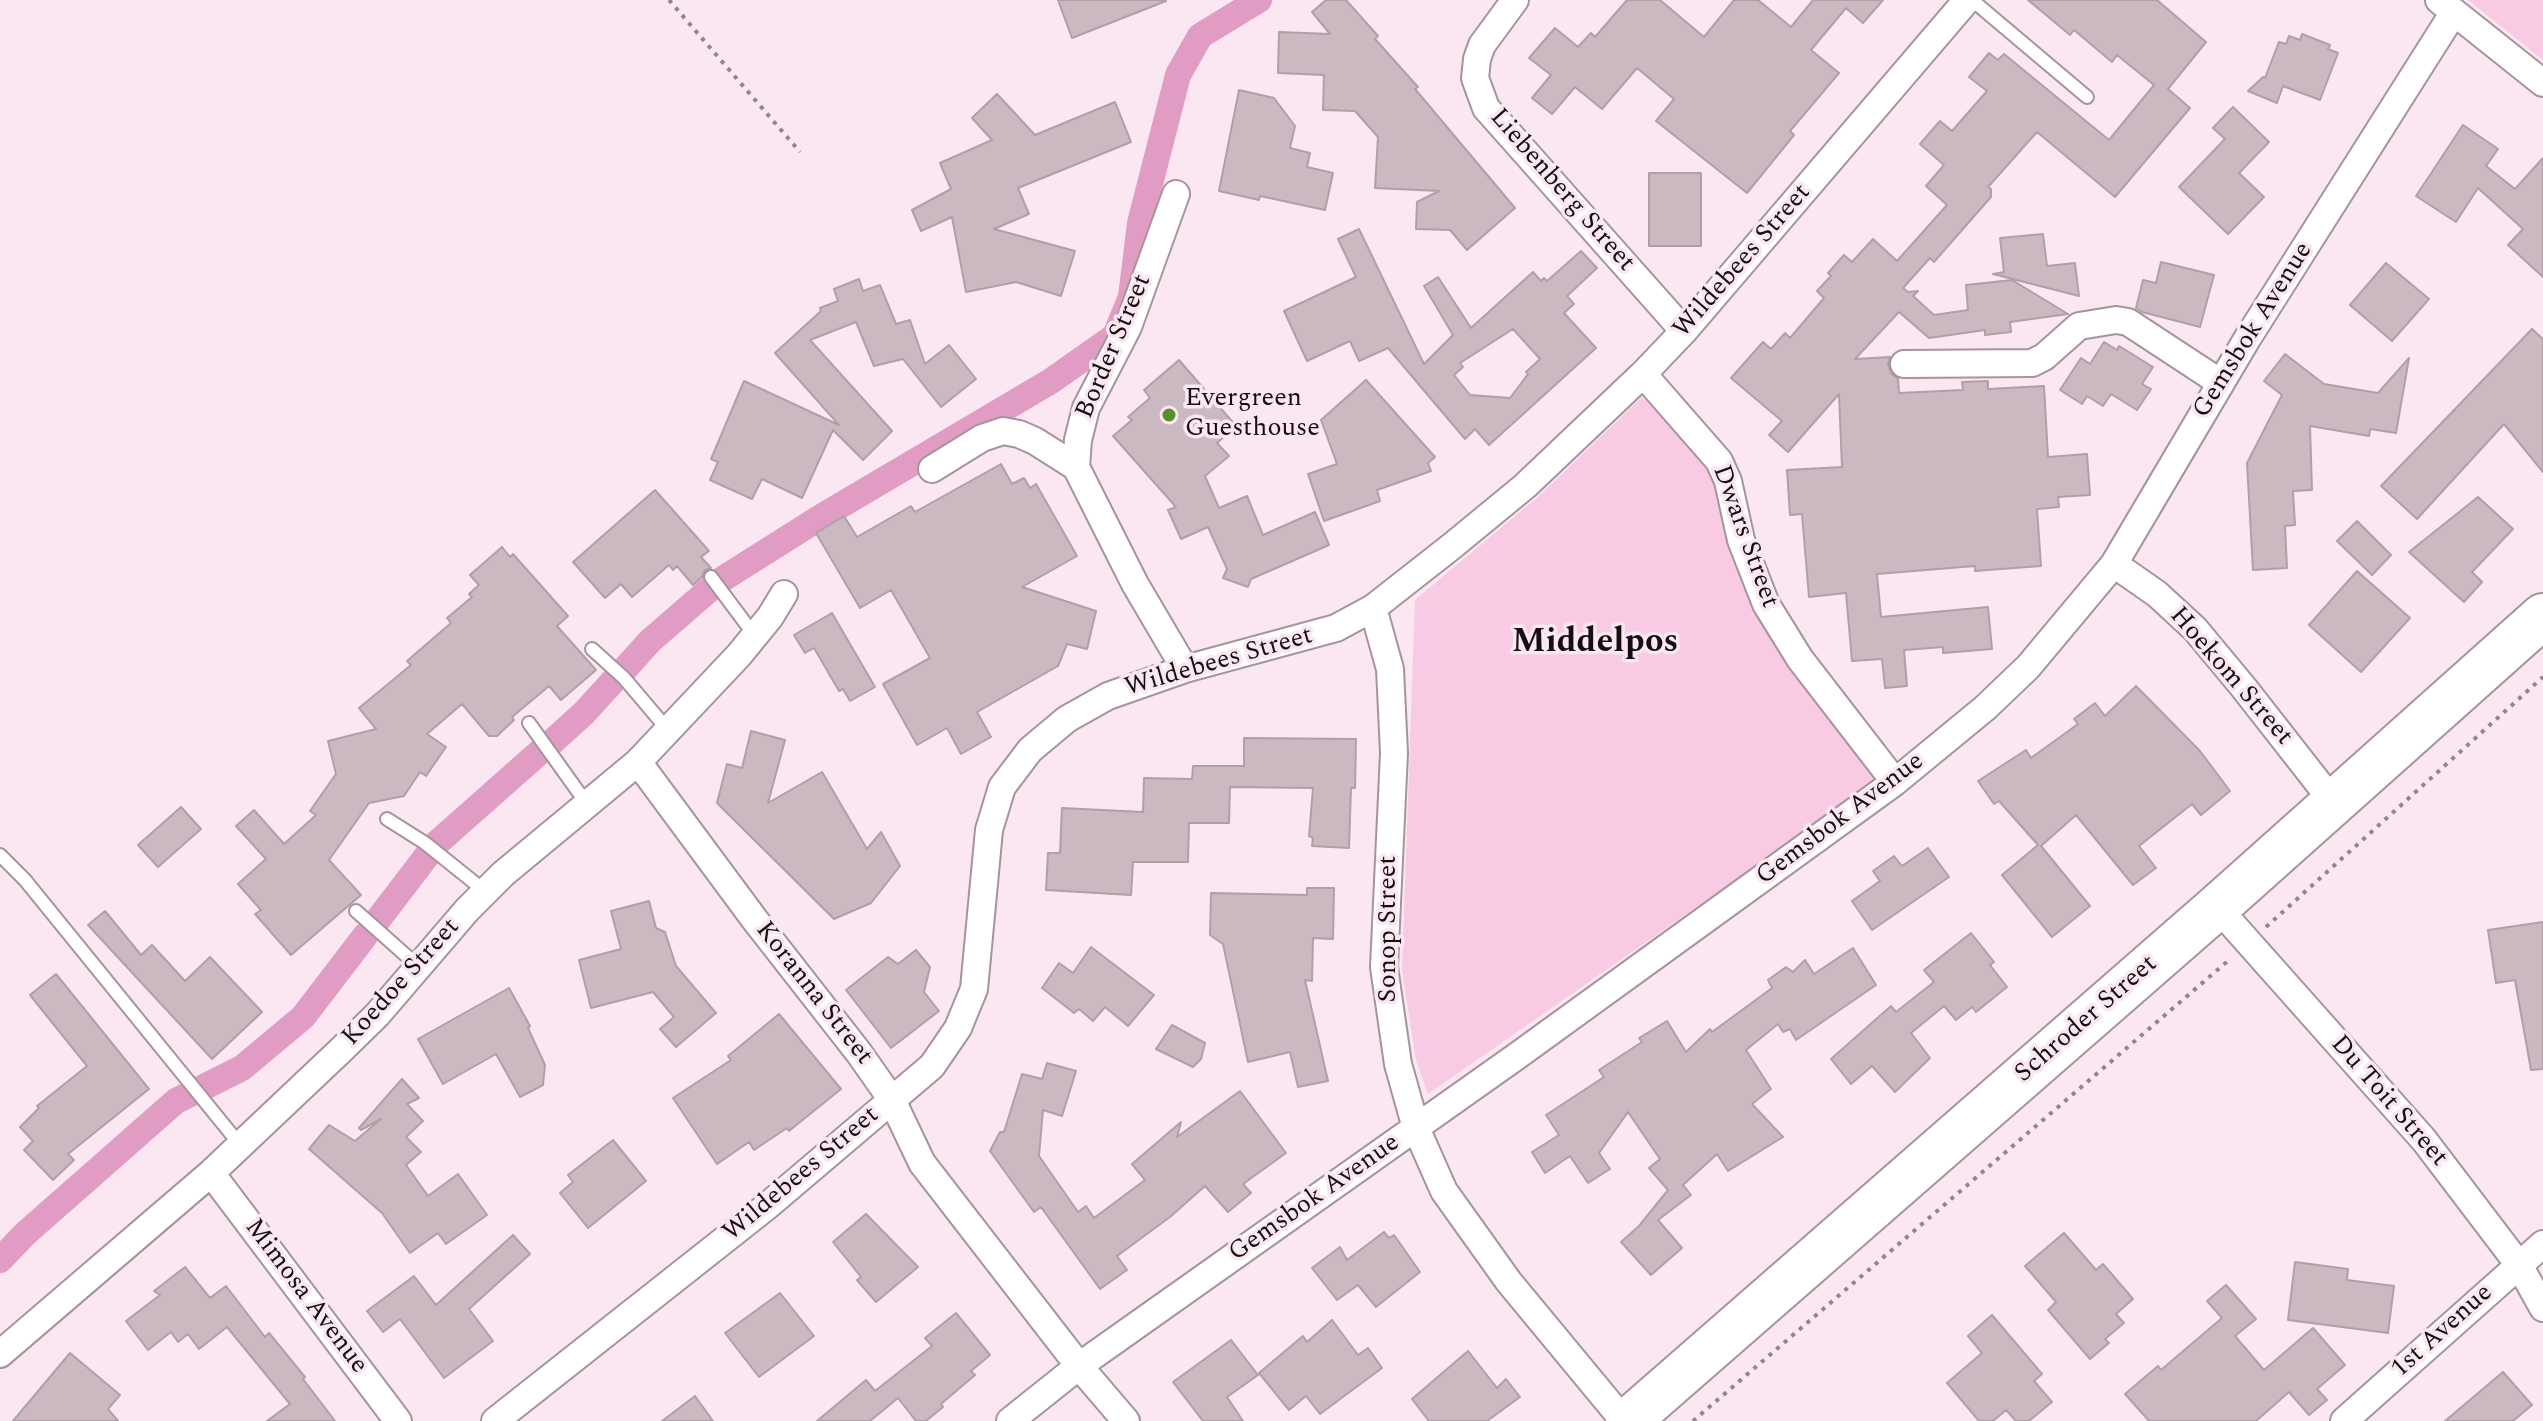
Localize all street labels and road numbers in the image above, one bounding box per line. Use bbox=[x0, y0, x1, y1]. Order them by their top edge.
street label: Liebenberg Street bbox=[1482, 103, 1640, 279]
street label: Wildebees Street bbox=[1668, 179, 1818, 345]
street label: Gemsbok Avenue bbox=[2187, 237, 2321, 425]
street label: Border Street bbox=[1071, 270, 1159, 424]
street label: Dwars Street bbox=[1704, 462, 1784, 612]
street label: Hoekom Street bbox=[2162, 602, 2298, 752]
street label: Wildebees Street bbox=[1121, 621, 1317, 705]
street label: Gemsbok Avenue bbox=[1751, 747, 1931, 893]
street label: Sonop Street bbox=[1374, 855, 1406, 1003]
street label: Koedoe Street bbox=[337, 913, 467, 1053]
street label: Koranna Street bbox=[747, 916, 879, 1072]
street label: Schroder Street bbox=[2009, 950, 2165, 1090]
street label: Du Toit Street bbox=[2323, 1030, 2453, 1174]
street label: Wildebees Street bbox=[718, 1101, 886, 1249]
street label: Gemsbok Avenue bbox=[1224, 1128, 1406, 1270]
street label: Mimosa Avenue bbox=[237, 1213, 373, 1381]
street label: 1st Avenue bbox=[2386, 1278, 2500, 1386]

